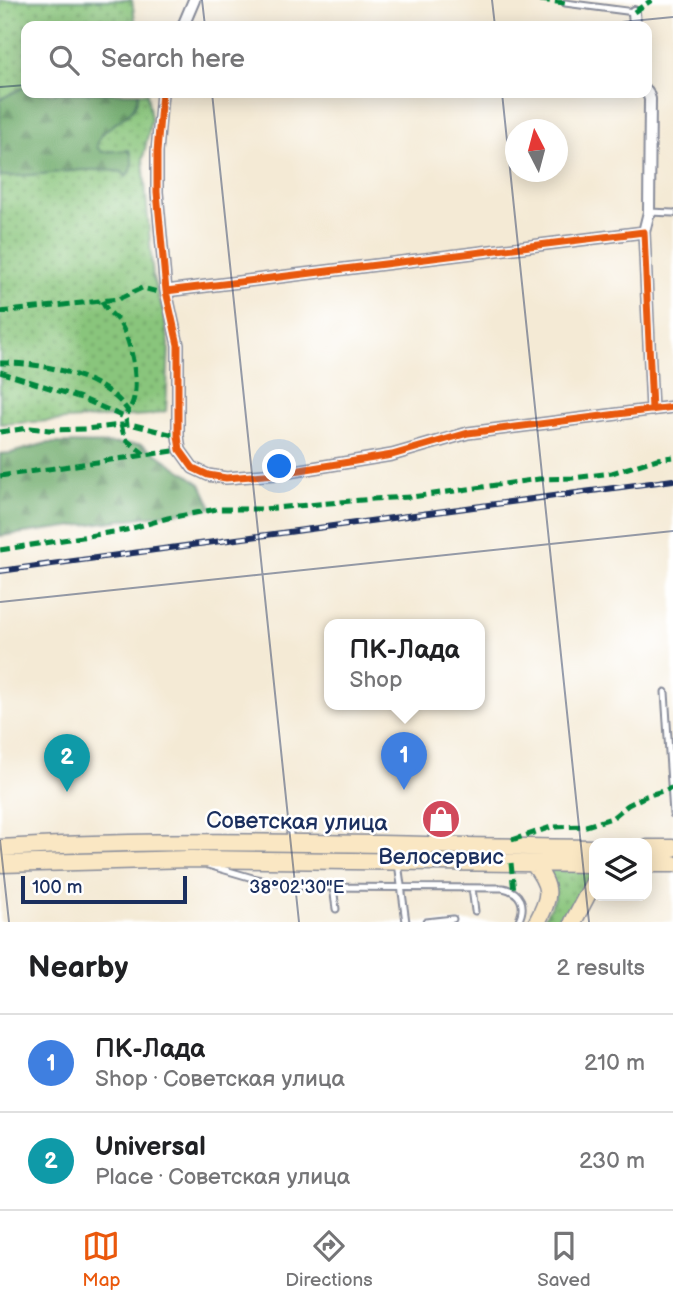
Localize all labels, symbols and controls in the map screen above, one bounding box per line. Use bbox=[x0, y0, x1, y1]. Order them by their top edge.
search box bbox=[21, 21, 652, 98]
icon: search bbox=[45, 41, 83, 79]
text: Search here bbox=[101, 44, 245, 75]
north arrow bbox=[505, 119, 568, 182]
your location bbox=[262, 449, 296, 483]
popup bbox=[324, 619, 485, 710]
text: ПК-Лада bbox=[349, 635, 460, 666]
text: Shop bbox=[349, 666, 403, 694]
pin: 1 bbox=[381, 732, 427, 790]
pin: 2 bbox=[44, 734, 90, 792]
shop icon: Велосервис bbox=[420, 798, 462, 840]
street label: Советская улица bbox=[206, 806, 389, 838]
map controls bbox=[589, 838, 652, 901]
button: layers bbox=[589, 838, 652, 901]
place label: Велосервис bbox=[378, 843, 504, 871]
scale bar bbox=[21, 873, 187, 905]
text: 100 m bbox=[32, 876, 83, 899]
text: 38°02'30"E bbox=[249, 877, 345, 898]
text: Nearby bbox=[28, 950, 128, 986]
text: 2 results bbox=[556, 954, 645, 982]
text: ПК-Лада bbox=[95, 1034, 205, 1065]
text: 1 bbox=[46, 1049, 56, 1077]
text: 210 m bbox=[584, 1049, 645, 1077]
text: Shop · Советская улица bbox=[95, 1065, 345, 1093]
text: Universal bbox=[95, 1132, 206, 1163]
text: 2 bbox=[44, 1147, 58, 1175]
text: 230 m bbox=[579, 1147, 645, 1175]
text: Place · Советская улица bbox=[95, 1163, 350, 1191]
tab: Map bbox=[82, 1227, 121, 1292]
tab: Directions bbox=[285, 1227, 373, 1292]
tab: Saved bbox=[537, 1227, 591, 1292]

